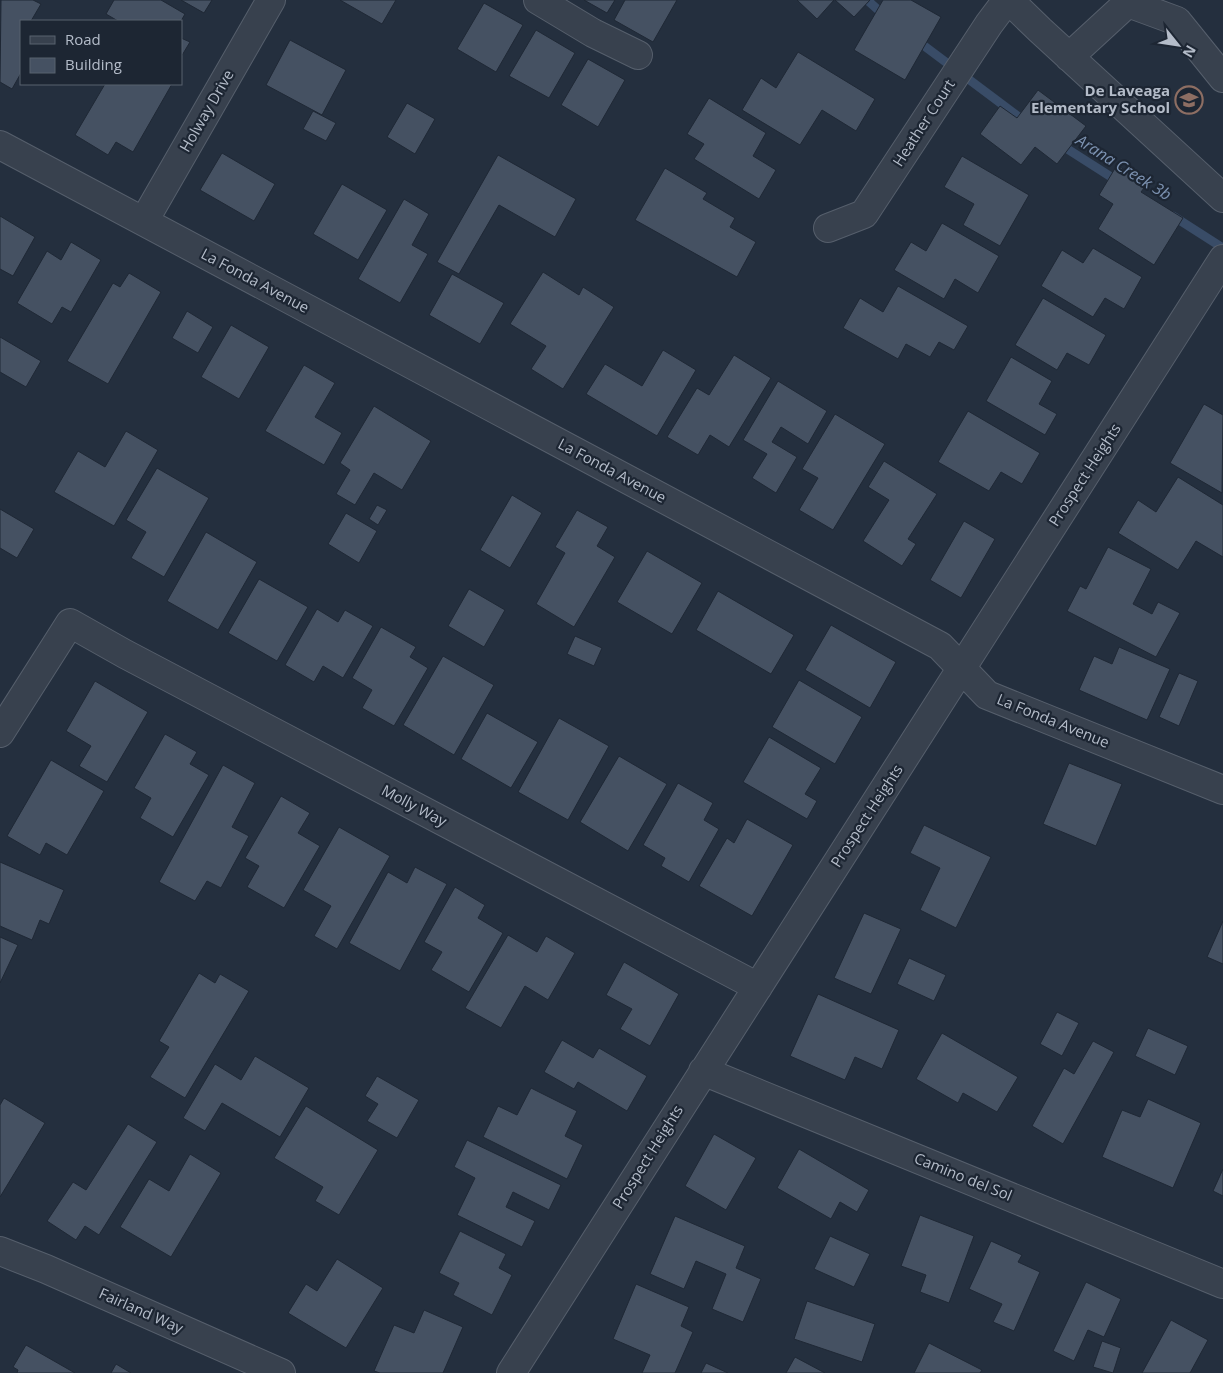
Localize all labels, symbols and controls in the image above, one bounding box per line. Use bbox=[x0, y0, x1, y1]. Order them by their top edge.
legend bbox=[20, 20, 182, 85]
north arrow bbox=[1153, 20, 1203, 70]
text: Road bbox=[65, 29, 101, 49]
text: N bbox=[1179, 42, 1201, 61]
text: Building bbox=[65, 54, 122, 74]
street label: Holway Drive bbox=[174, 66, 238, 155]
street label: Heather Court bbox=[888, 75, 959, 170]
place label: De Laveaga Elementary School bbox=[1031, 80, 1170, 117]
school or university icon: De Laveaga Elementary School bbox=[1174, 85, 1204, 115]
water label: Arana Creek 3b bbox=[1071, 128, 1176, 205]
street label: La Fonda Avenue bbox=[198, 243, 313, 317]
street label: Prospect Heights bbox=[1044, 419, 1125, 530]
street label: La Fonda Avenue bbox=[555, 433, 670, 507]
street label: La Fonda Avenue bbox=[994, 688, 1113, 752]
street label: Prospect Heights bbox=[826, 760, 907, 871]
street label: Molly Way bbox=[378, 780, 451, 831]
street label: Prospect Heights bbox=[607, 1101, 687, 1212]
street label: Camino del Sol bbox=[911, 1147, 1015, 1205]
street label: Fairland Way bbox=[96, 1283, 187, 1338]

